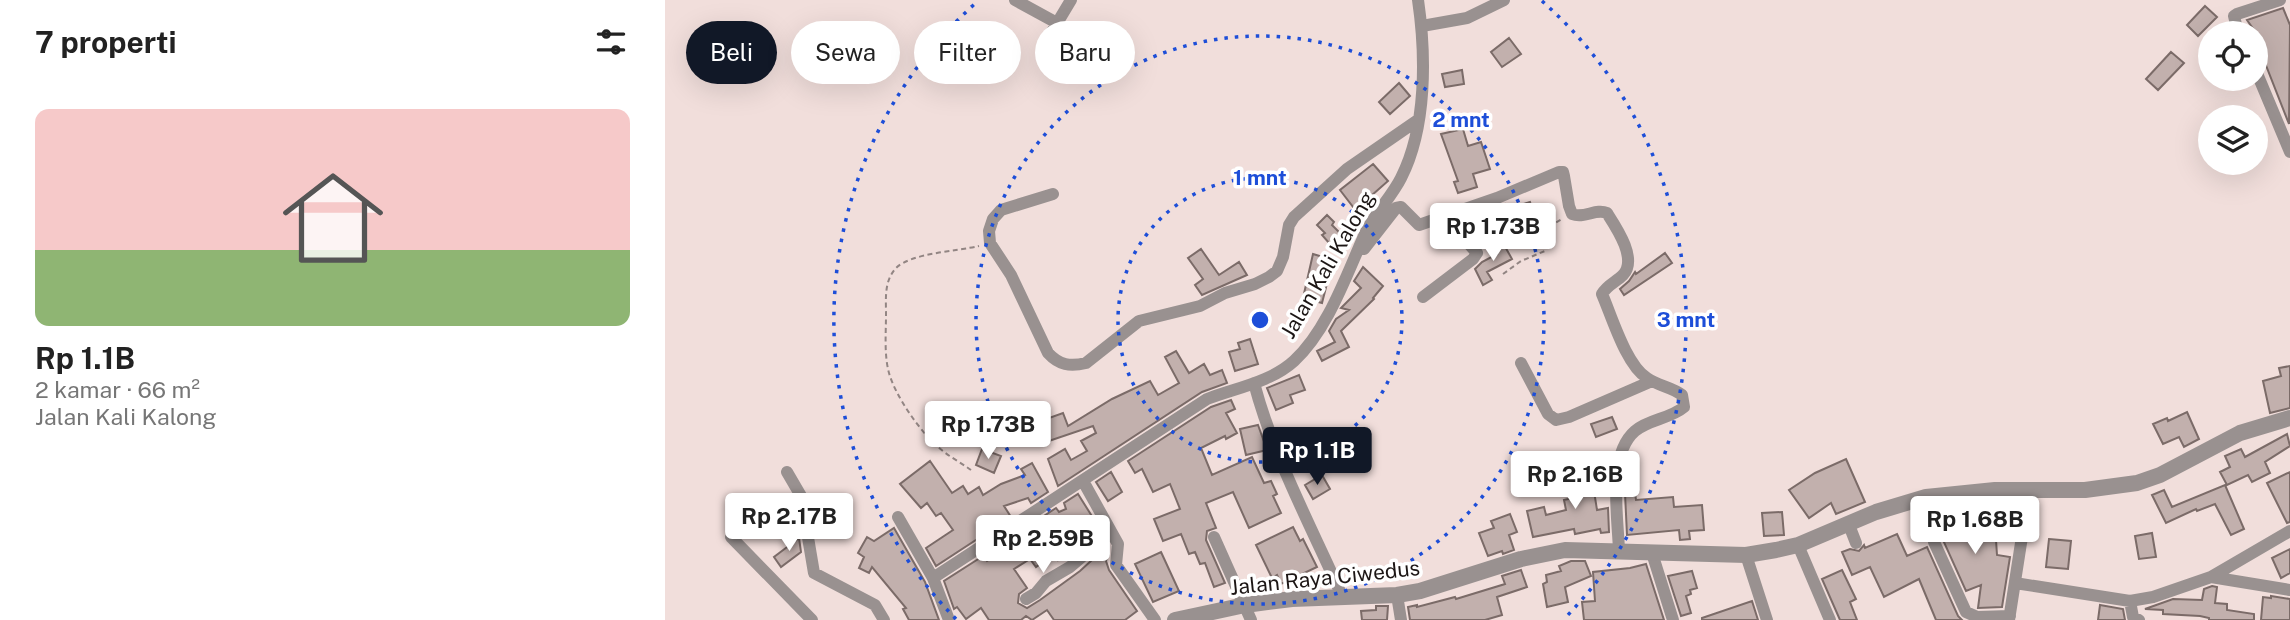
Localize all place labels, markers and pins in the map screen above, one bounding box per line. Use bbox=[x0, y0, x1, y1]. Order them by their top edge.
pin: Rp 1.73B bbox=[1421, 204, 1565, 263]
centre of rings bbox=[1248, 308, 1272, 332]
pin: Rp 1.73B bbox=[916, 402, 1060, 461]
pin: Rp 1.1B bbox=[1252, 428, 1382, 487]
pin: Rp 2.16B bbox=[1503, 452, 1647, 511]
pin: Rp 2.17B bbox=[717, 494, 861, 553]
pin: Rp 1.68B bbox=[1903, 496, 2047, 556]
pin: Rp 2.59B bbox=[971, 516, 1115, 575]

